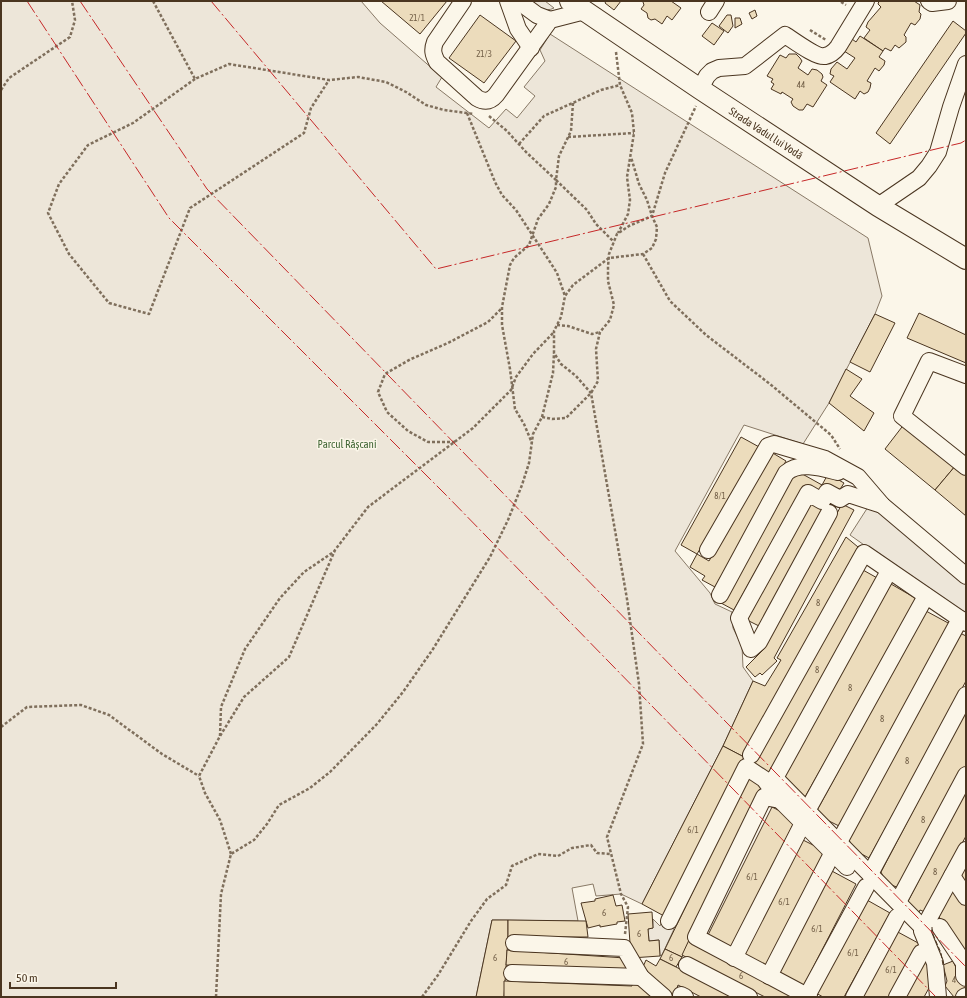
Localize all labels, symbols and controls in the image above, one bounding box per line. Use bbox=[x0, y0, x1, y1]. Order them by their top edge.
house number: 21/1 bbox=[409, 13, 425, 23]
house number: 21/3 bbox=[476, 49, 492, 59]
house number: 44 bbox=[797, 80, 805, 90]
street label: Strada Vadul lui Vodă bbox=[727, 105, 805, 161]
park label: Parcul Râșcani bbox=[318, 438, 376, 450]
house number: 8/1 bbox=[714, 491, 726, 501]
house number: 8 bbox=[816, 598, 820, 608]
house number: 8 bbox=[815, 665, 819, 675]
house number: 8 bbox=[848, 683, 852, 693]
house number: 8 bbox=[880, 714, 884, 724]
house number: 8 bbox=[905, 756, 909, 766]
house number: 8 bbox=[921, 815, 925, 825]
house number: 6/1 bbox=[687, 825, 699, 835]
house number: 8 bbox=[933, 867, 937, 877]
house number: 6/1 bbox=[746, 872, 758, 882]
house number: 6/1 bbox=[778, 897, 790, 907]
house number: 6 bbox=[602, 908, 606, 918]
house number: 6/1 bbox=[811, 924, 823, 934]
house number: 6 bbox=[637, 929, 641, 939]
house number: 6/1 bbox=[847, 948, 859, 958]
house number: 6 bbox=[493, 953, 497, 963]
house number: 6 bbox=[669, 953, 673, 963]
house number: 6 bbox=[564, 957, 568, 967]
scale bar bbox=[10, 964, 116, 990]
house number: 6/1 bbox=[885, 965, 897, 975]
text: 50 m bbox=[16, 971, 38, 985]
house number: 6 bbox=[739, 971, 743, 981]
house number: 4 bbox=[952, 975, 956, 985]

